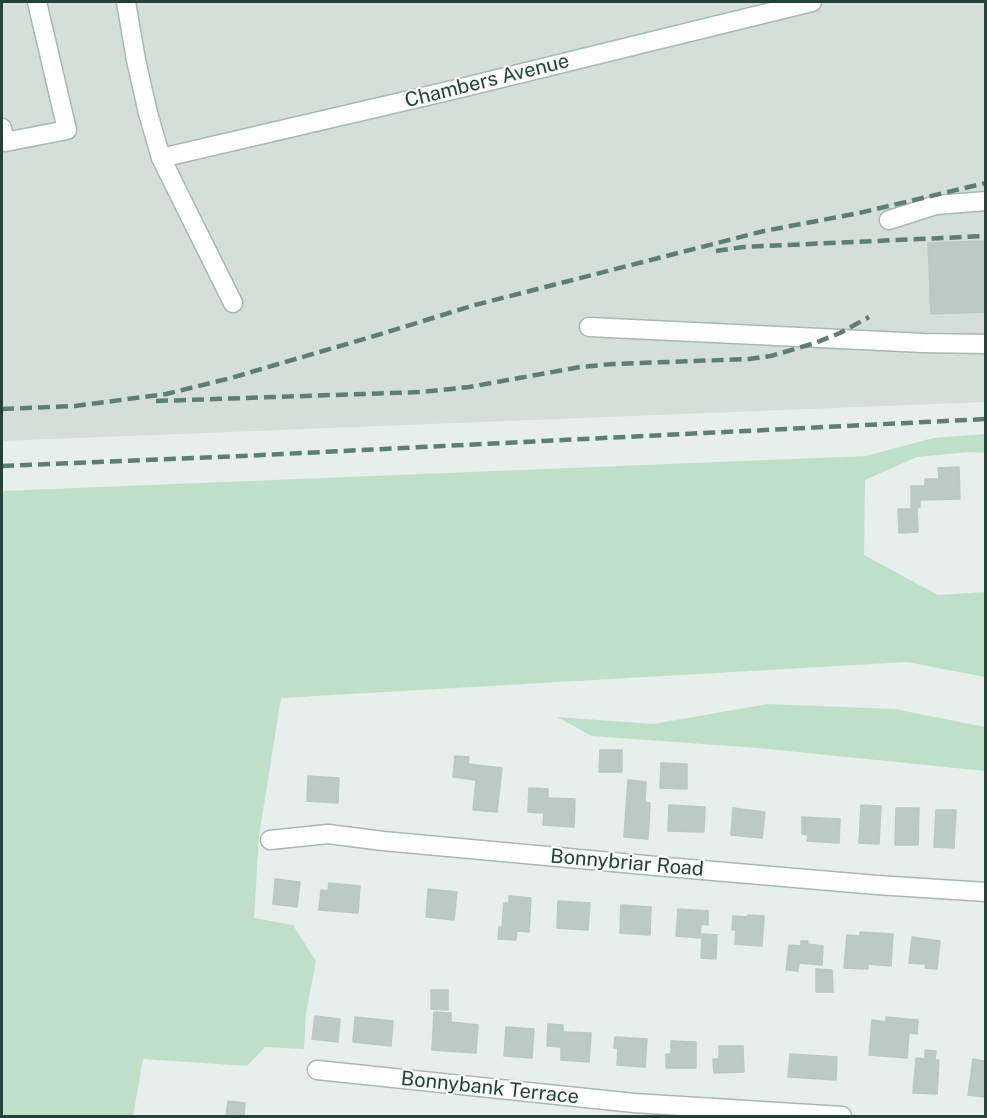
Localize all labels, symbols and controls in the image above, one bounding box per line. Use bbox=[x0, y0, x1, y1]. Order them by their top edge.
street label: Chambers Avenue bbox=[402, 49, 572, 113]
street label: Bonnybriar Road bbox=[549, 844, 705, 882]
street label: Bonnybank Terrace bbox=[400, 1067, 580, 1109]

